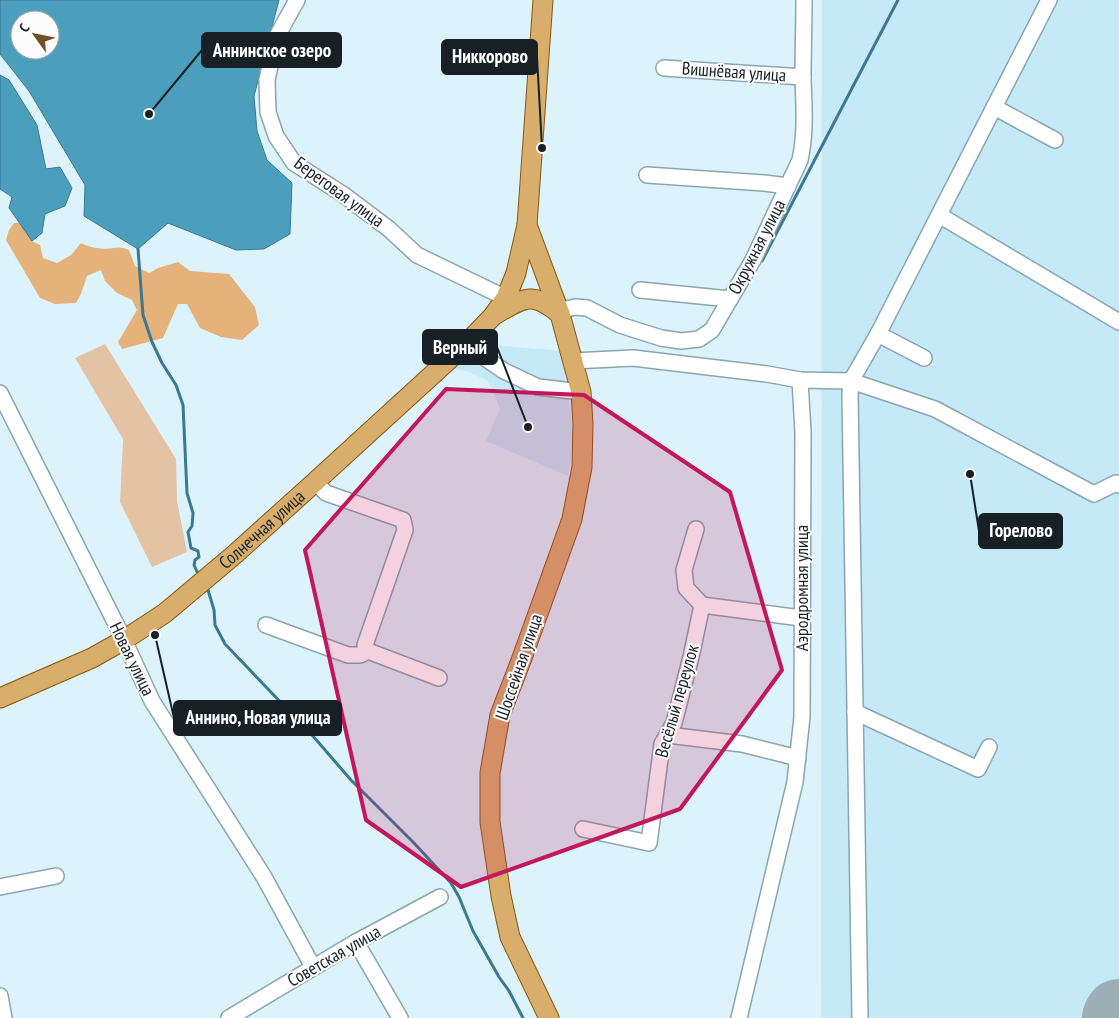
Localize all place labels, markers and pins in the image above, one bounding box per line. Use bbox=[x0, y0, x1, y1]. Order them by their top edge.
callout: Аннинское озеро bbox=[202, 33, 341, 67]
callout: Никкорово bbox=[442, 40, 537, 74]
callout: Верный bbox=[423, 330, 497, 364]
callout: Горелово bbox=[979, 514, 1062, 548]
callout: Аннино, Новая улица bbox=[174, 701, 341, 735]

